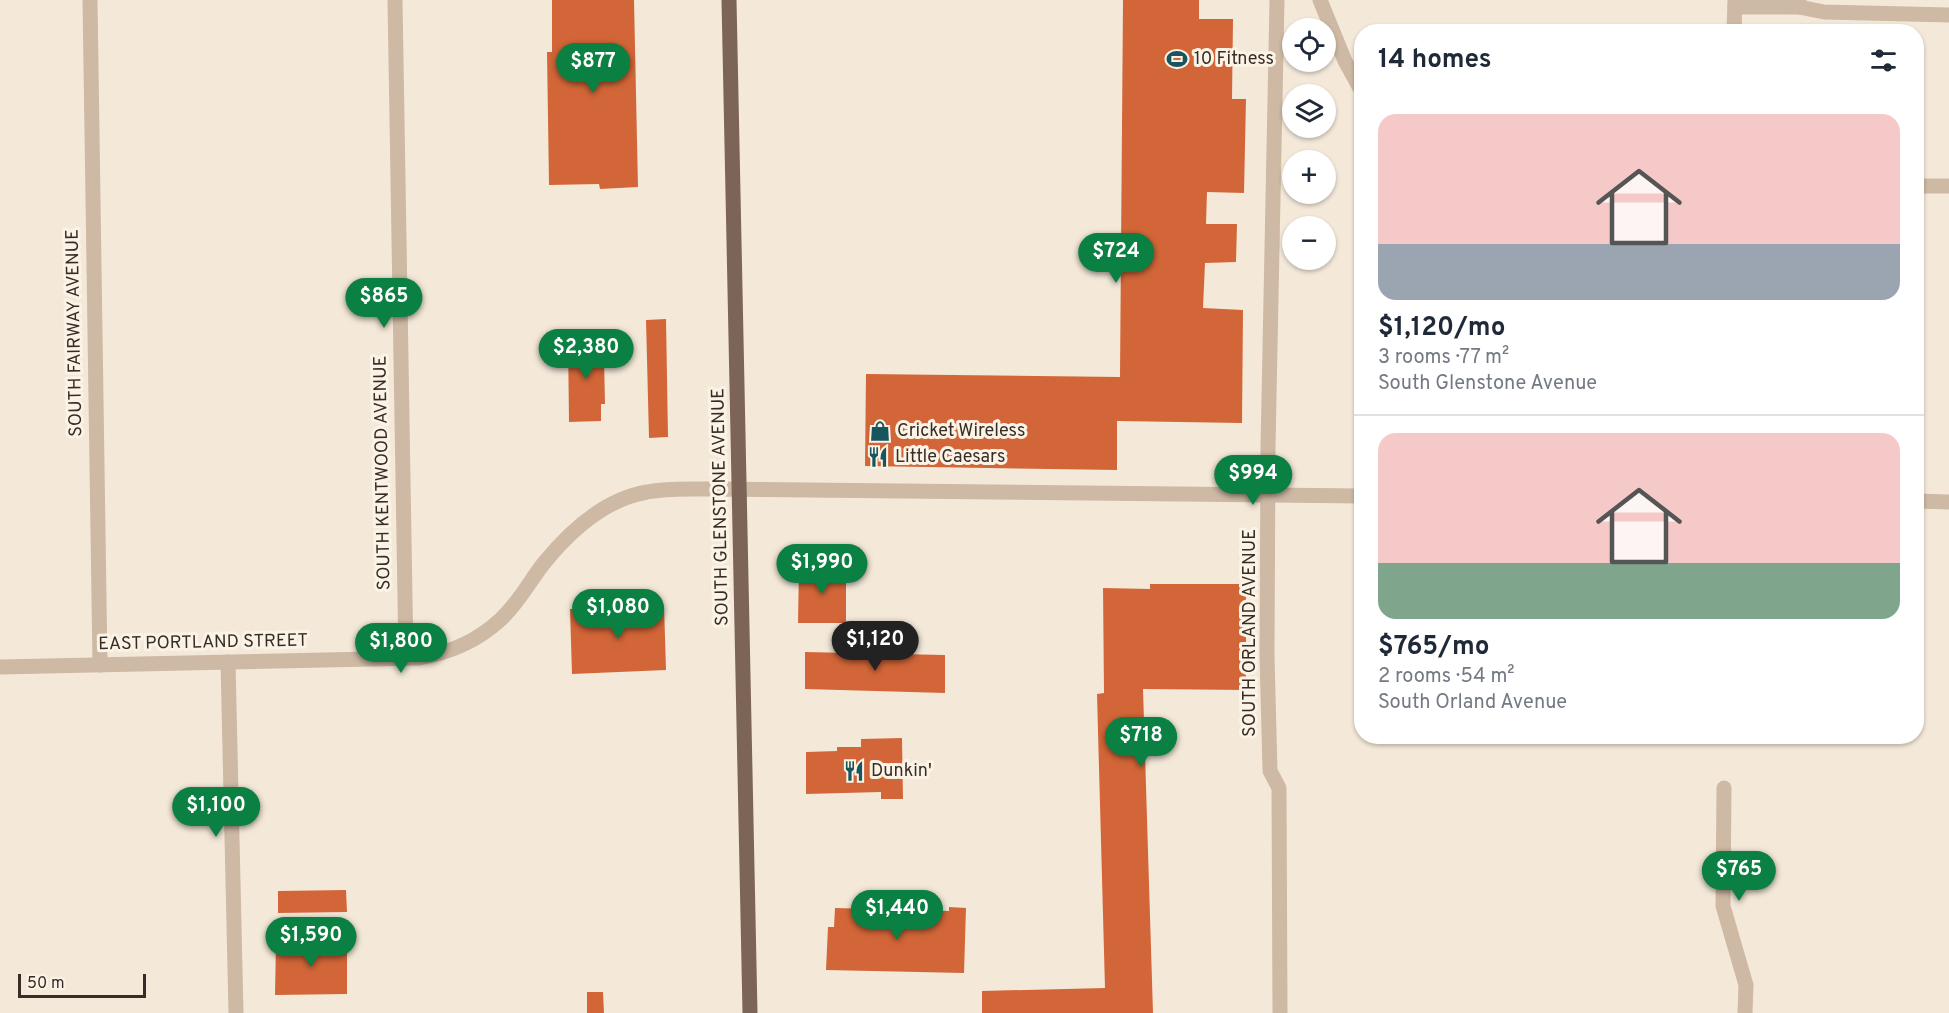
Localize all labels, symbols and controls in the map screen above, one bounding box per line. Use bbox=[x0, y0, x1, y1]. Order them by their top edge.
map controls bbox=[1282, 18, 1336, 270]
button: locate bbox=[1282, 18, 1336, 72]
pin: $877 bbox=[557, 43, 629, 94]
text: 14 homes bbox=[1378, 44, 1492, 77]
icon: filters bbox=[1867, 44, 1900, 77]
sports icon: 10 Fitness bbox=[1165, 47, 1189, 71]
place label: 10 Fitness bbox=[1194, 48, 1274, 71]
text: $877 bbox=[570, 49, 616, 75]
button: layers bbox=[1282, 84, 1336, 138]
button: + bbox=[1282, 150, 1336, 204]
icon: home bbox=[1585, 153, 1693, 261]
button: − bbox=[1282, 216, 1336, 270]
street label: SOUTH FAIRWAY AVENUE bbox=[62, 229, 88, 437]
pin: $724 bbox=[1080, 233, 1152, 284]
text: $724 bbox=[1092, 239, 1140, 265]
pin: $865 bbox=[348, 278, 420, 329]
text: $865 bbox=[359, 284, 409, 310]
text: $1,120/mo bbox=[1378, 312, 1506, 345]
pin: $2,380 bbox=[537, 329, 635, 380]
text: $2,380 bbox=[553, 335, 619, 361]
text: 3 rooms · 77 m² bbox=[1378, 345, 1509, 371]
street label: SOUTH KENTWOOD AVENUE bbox=[369, 355, 397, 591]
text: South Glenstone Avenue bbox=[1378, 371, 1597, 397]
street label: SOUTH GLENSTONE AVENUE bbox=[707, 388, 735, 626]
shop icon: Cricket Wireless bbox=[868, 419, 892, 443]
place label: Cricket Wireless bbox=[897, 420, 1025, 443]
restaurant icon: Little Caesars bbox=[866, 445, 890, 469]
place label: Little Caesars bbox=[895, 446, 1005, 469]
pin: $994 bbox=[1217, 455, 1289, 506]
text: $994 bbox=[1228, 461, 1278, 487]
icon: home bbox=[1585, 472, 1693, 580]
street label: SOUTH ORLAND AVENUE bbox=[1239, 529, 1262, 737]
pin: $1,990 bbox=[773, 544, 871, 595]
text: $1,990 bbox=[790, 550, 854, 576]
pin: $1,080 bbox=[569, 589, 667, 640]
text: $1,080 bbox=[586, 595, 650, 621]
pin: $1,120 bbox=[826, 621, 924, 672]
pin: $1,800 bbox=[352, 623, 450, 674]
text: $1,120 bbox=[846, 627, 904, 653]
text: $1,800 bbox=[369, 629, 433, 655]
street label: EAST PORTLAND STREET bbox=[98, 630, 308, 656]
text: $765/mo bbox=[1378, 631, 1490, 664]
text: 2 rooms · 54 m² bbox=[1378, 664, 1515, 690]
text: South Orland Avenue bbox=[1378, 690, 1567, 716]
pin: $718 bbox=[1105, 717, 1177, 768]
text: $718 bbox=[1119, 723, 1163, 749]
restaurant icon: Dunkin' bbox=[842, 759, 866, 783]
place label: Dunkin' bbox=[871, 760, 932, 783]
pin: $1,100 bbox=[167, 787, 265, 838]
text: $1,100 bbox=[186, 793, 246, 819]
pin: $765 bbox=[1703, 851, 1775, 902]
text: $765 bbox=[1716, 857, 1762, 883]
pin: $1,440 bbox=[848, 890, 946, 941]
text: $1,440 bbox=[865, 896, 929, 922]
pin: $1,590 bbox=[262, 917, 360, 968]
text: $1,590 bbox=[280, 923, 343, 949]
scale bar bbox=[18, 971, 146, 998]
text: 50 m bbox=[27, 974, 65, 994]

